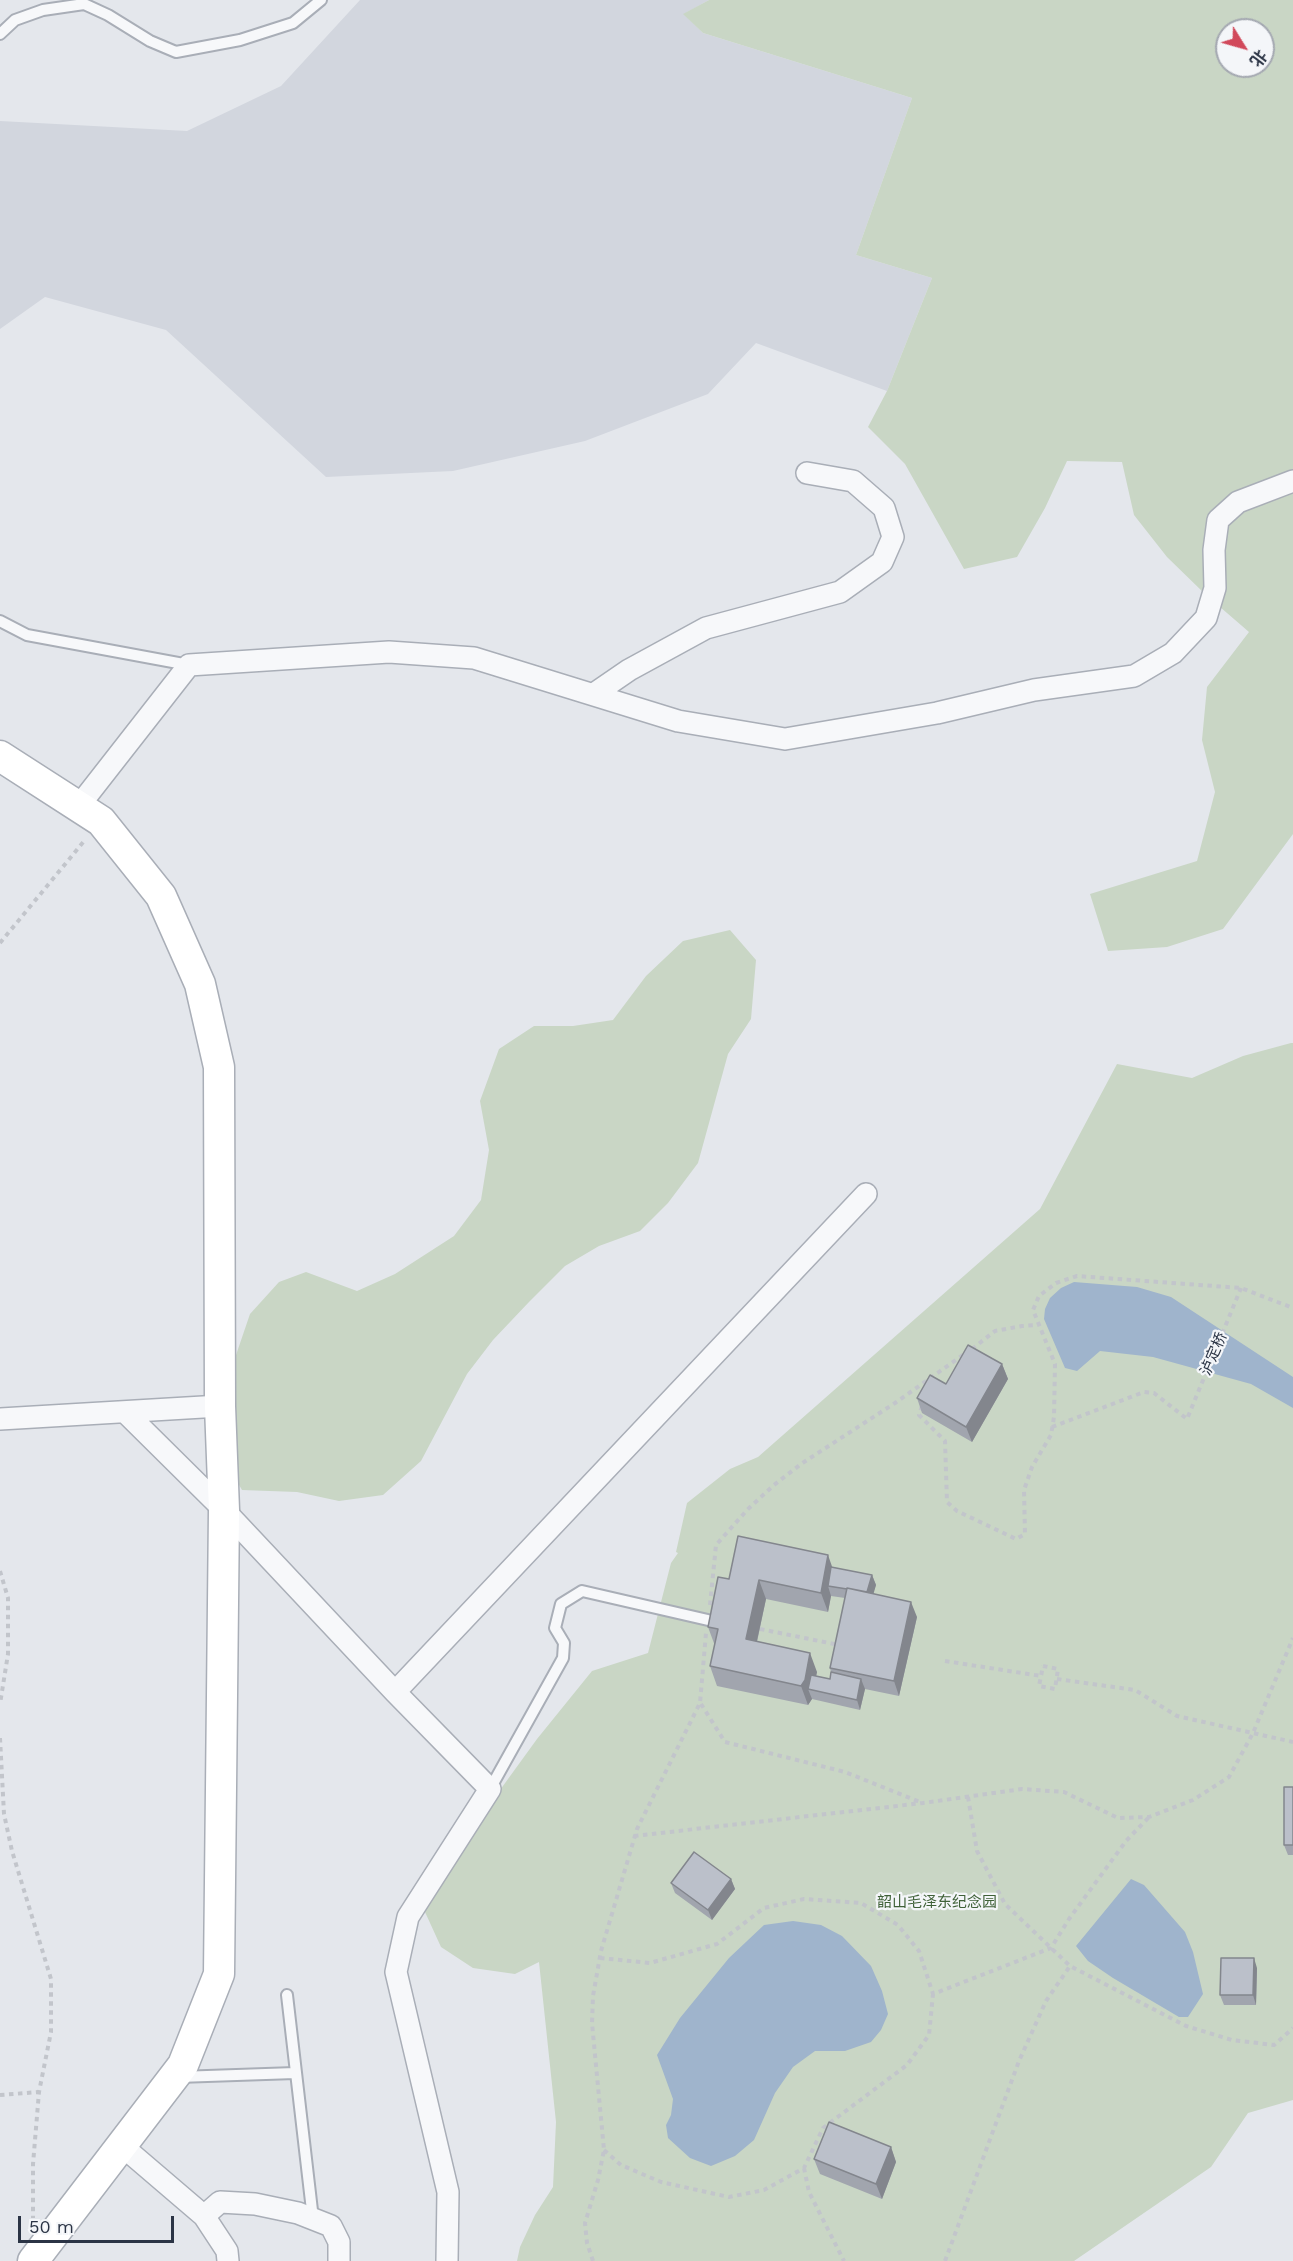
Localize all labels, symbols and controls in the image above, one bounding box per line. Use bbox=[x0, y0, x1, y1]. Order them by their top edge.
north arrow bbox=[1215, 18, 1275, 78]
text: 北 bbox=[1246, 46, 1271, 70]
street label: 泸定桥 bbox=[1197, 1330, 1231, 1378]
park label: 韶山毛泽东纪念园 bbox=[877, 1894, 997, 1912]
scale bar bbox=[21, 2204, 177, 2242]
text: 50 m bbox=[29, 2216, 74, 2237]

